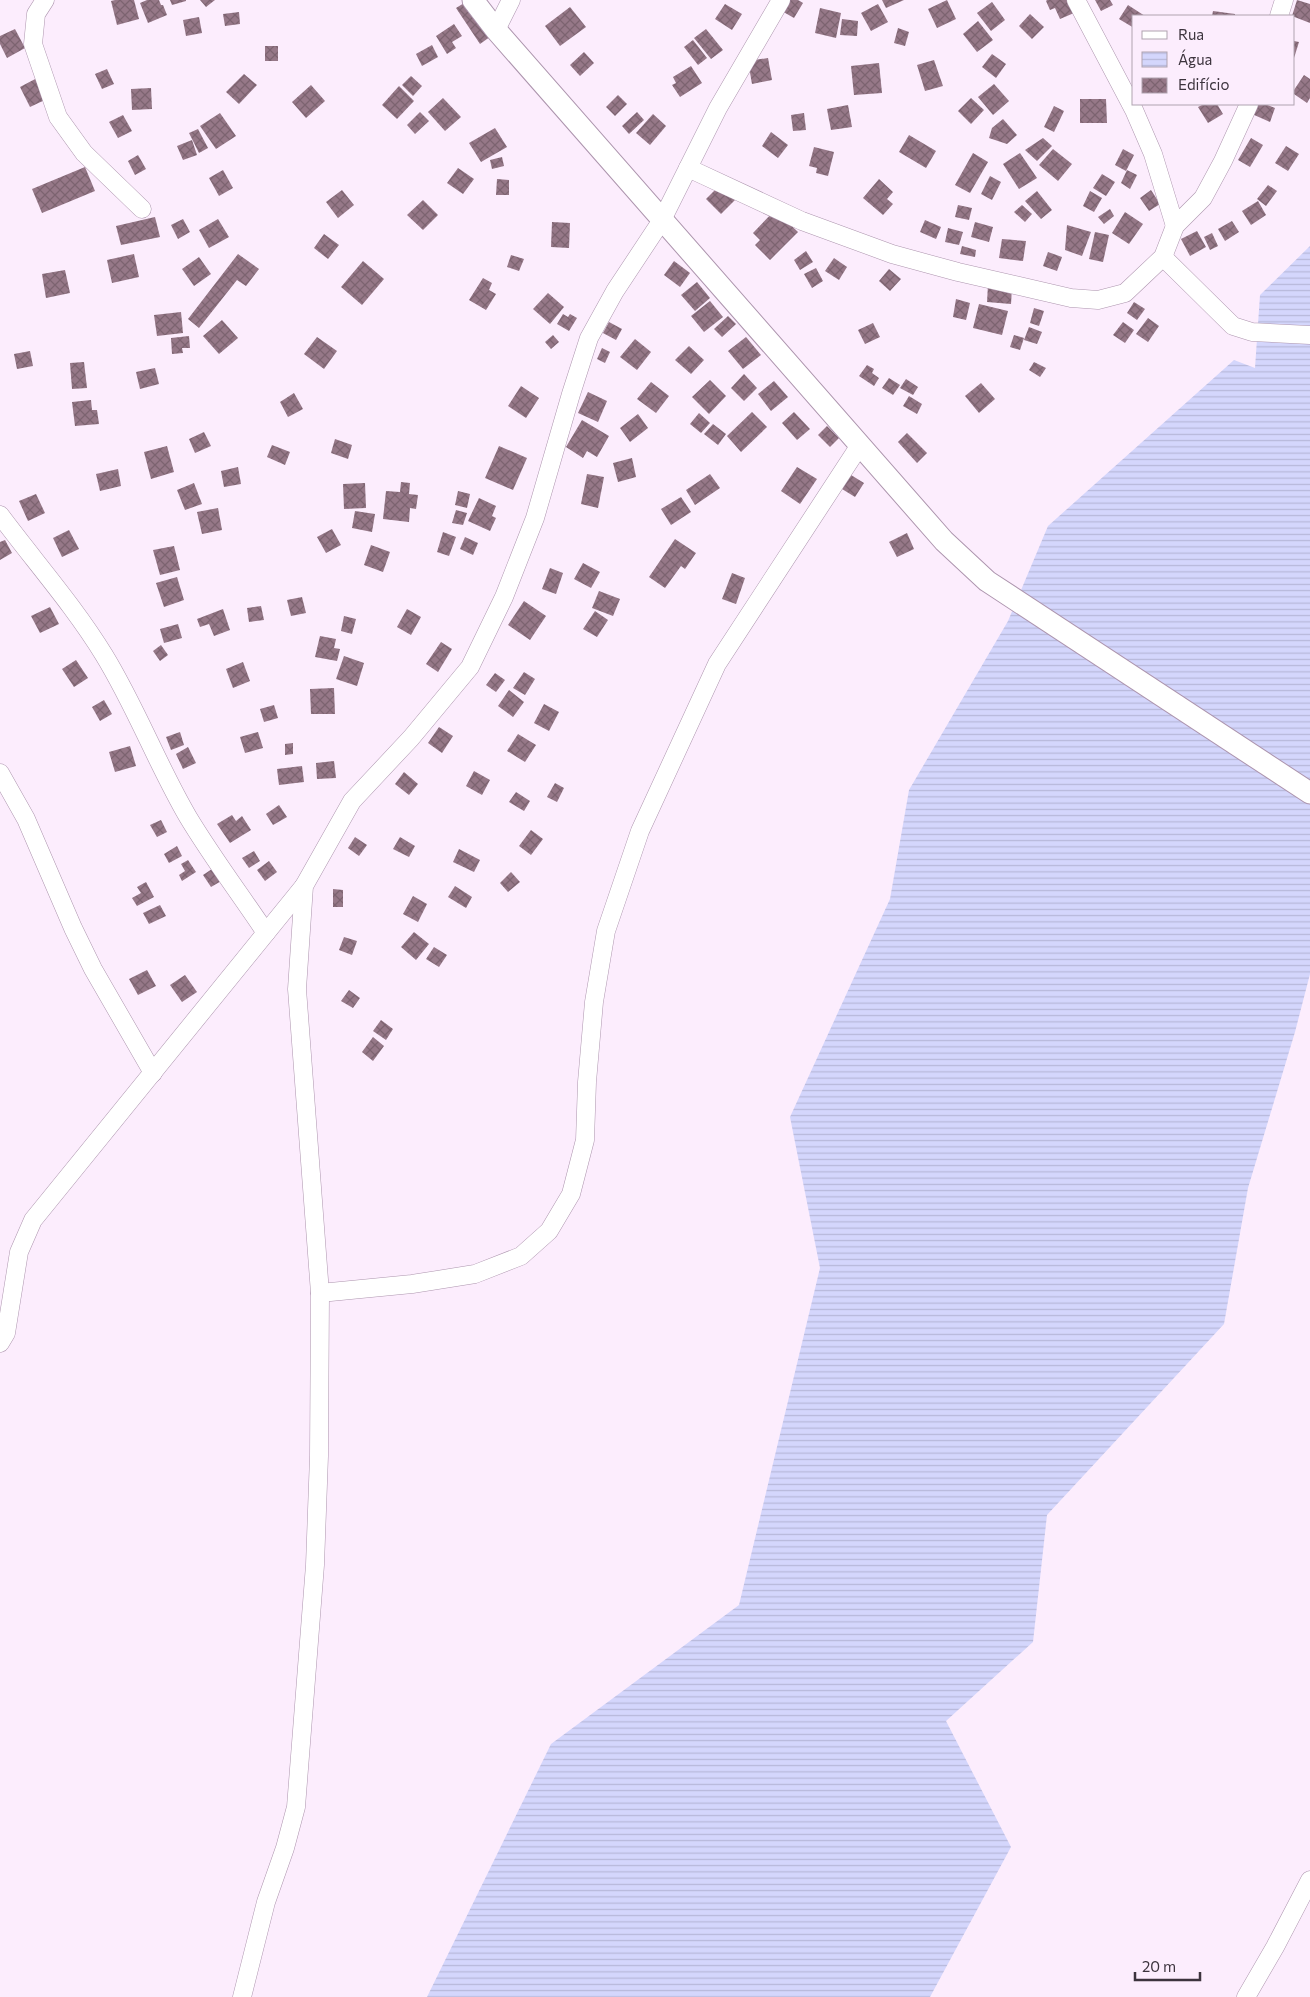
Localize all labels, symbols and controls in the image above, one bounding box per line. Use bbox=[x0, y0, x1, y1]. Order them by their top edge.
legend bbox=[1132, 15, 1295, 105]
text: Rua bbox=[1178, 25, 1204, 43]
text: Água bbox=[1178, 49, 1212, 68]
text: Edifício bbox=[1178, 75, 1229, 93]
scale bar bbox=[1135, 1950, 1200, 1982]
text: 20 m bbox=[1142, 1957, 1176, 1975]

